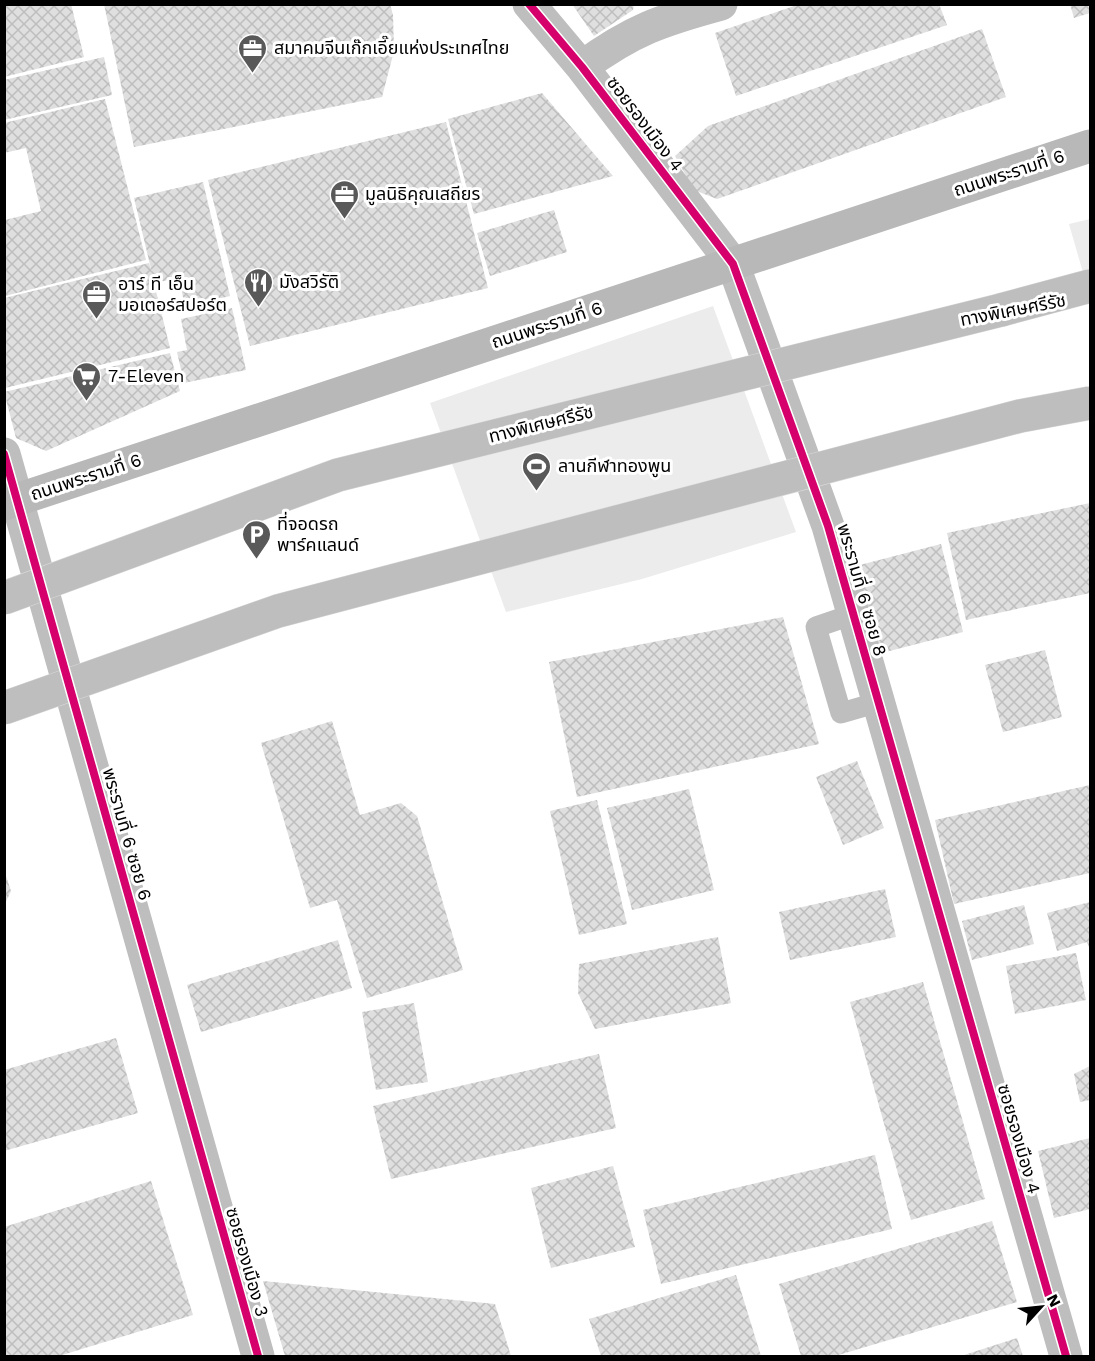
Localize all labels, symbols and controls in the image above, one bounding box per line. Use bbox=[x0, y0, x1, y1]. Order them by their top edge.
office icon: สมาคมจีนเก๊กเอี๊ยแห่งประเทศไทย bbox=[237, 32, 269, 74]
place label: สมาคมจีนเก๊กเอี๊ยแห่งประเทศไทย bbox=[274, 35, 509, 58]
street label: ซอยรองเมือง 4 bbox=[603, 72, 688, 175]
street label: ถนนพระรามที่ 6 bbox=[950, 143, 1067, 200]
office icon: มูลนิธิคุณเสถียร bbox=[328, 178, 360, 220]
place label: มูลนิธิคุณเสถียร bbox=[365, 183, 481, 206]
restaurant icon: มังสวิรัติ bbox=[242, 266, 274, 308]
place label: มังสวิรัติ bbox=[279, 271, 339, 292]
place label: อาร์ ที เอ็น มอเตอร์สปอร์ต bbox=[118, 273, 227, 315]
office icon: อาร์ ที เอ็น มอเตอร์สปอร์ต bbox=[81, 278, 113, 320]
street label: ทางพิเศษศรีรัช bbox=[958, 289, 1068, 330]
street label: ถนนพระรามที่ 6 bbox=[488, 295, 605, 352]
supermarket icon: 7-Eleven bbox=[71, 360, 103, 402]
place label: 7-Eleven bbox=[108, 365, 184, 386]
street label: ทางพิเศษศรีรัช bbox=[486, 400, 595, 447]
street label: ถนนพระรามที่ 6 bbox=[27, 447, 144, 504]
sports icon: ลานกีฬาทองพูน bbox=[521, 450, 553, 492]
place label: ลานกีฬาทองพูน bbox=[558, 455, 671, 478]
place label: ที่จอดรถ พาร์คแลนด์ bbox=[277, 511, 359, 555]
parking icon: ที่จอดรถ พาร์คแลนด์ bbox=[240, 518, 272, 560]
street label: พระรามที่ 6 ซอย 8 bbox=[834, 521, 893, 659]
street label: พระรามที่ 6 ซอย 6 bbox=[99, 765, 158, 903]
street label: ซอยรองเมือง 4 bbox=[994, 1082, 1045, 1196]
street label: ซอยรองเมือง 3 bbox=[222, 1205, 273, 1319]
north arrow bbox=[1011, 1277, 1071, 1337]
text: N bbox=[1043, 1291, 1065, 1310]

